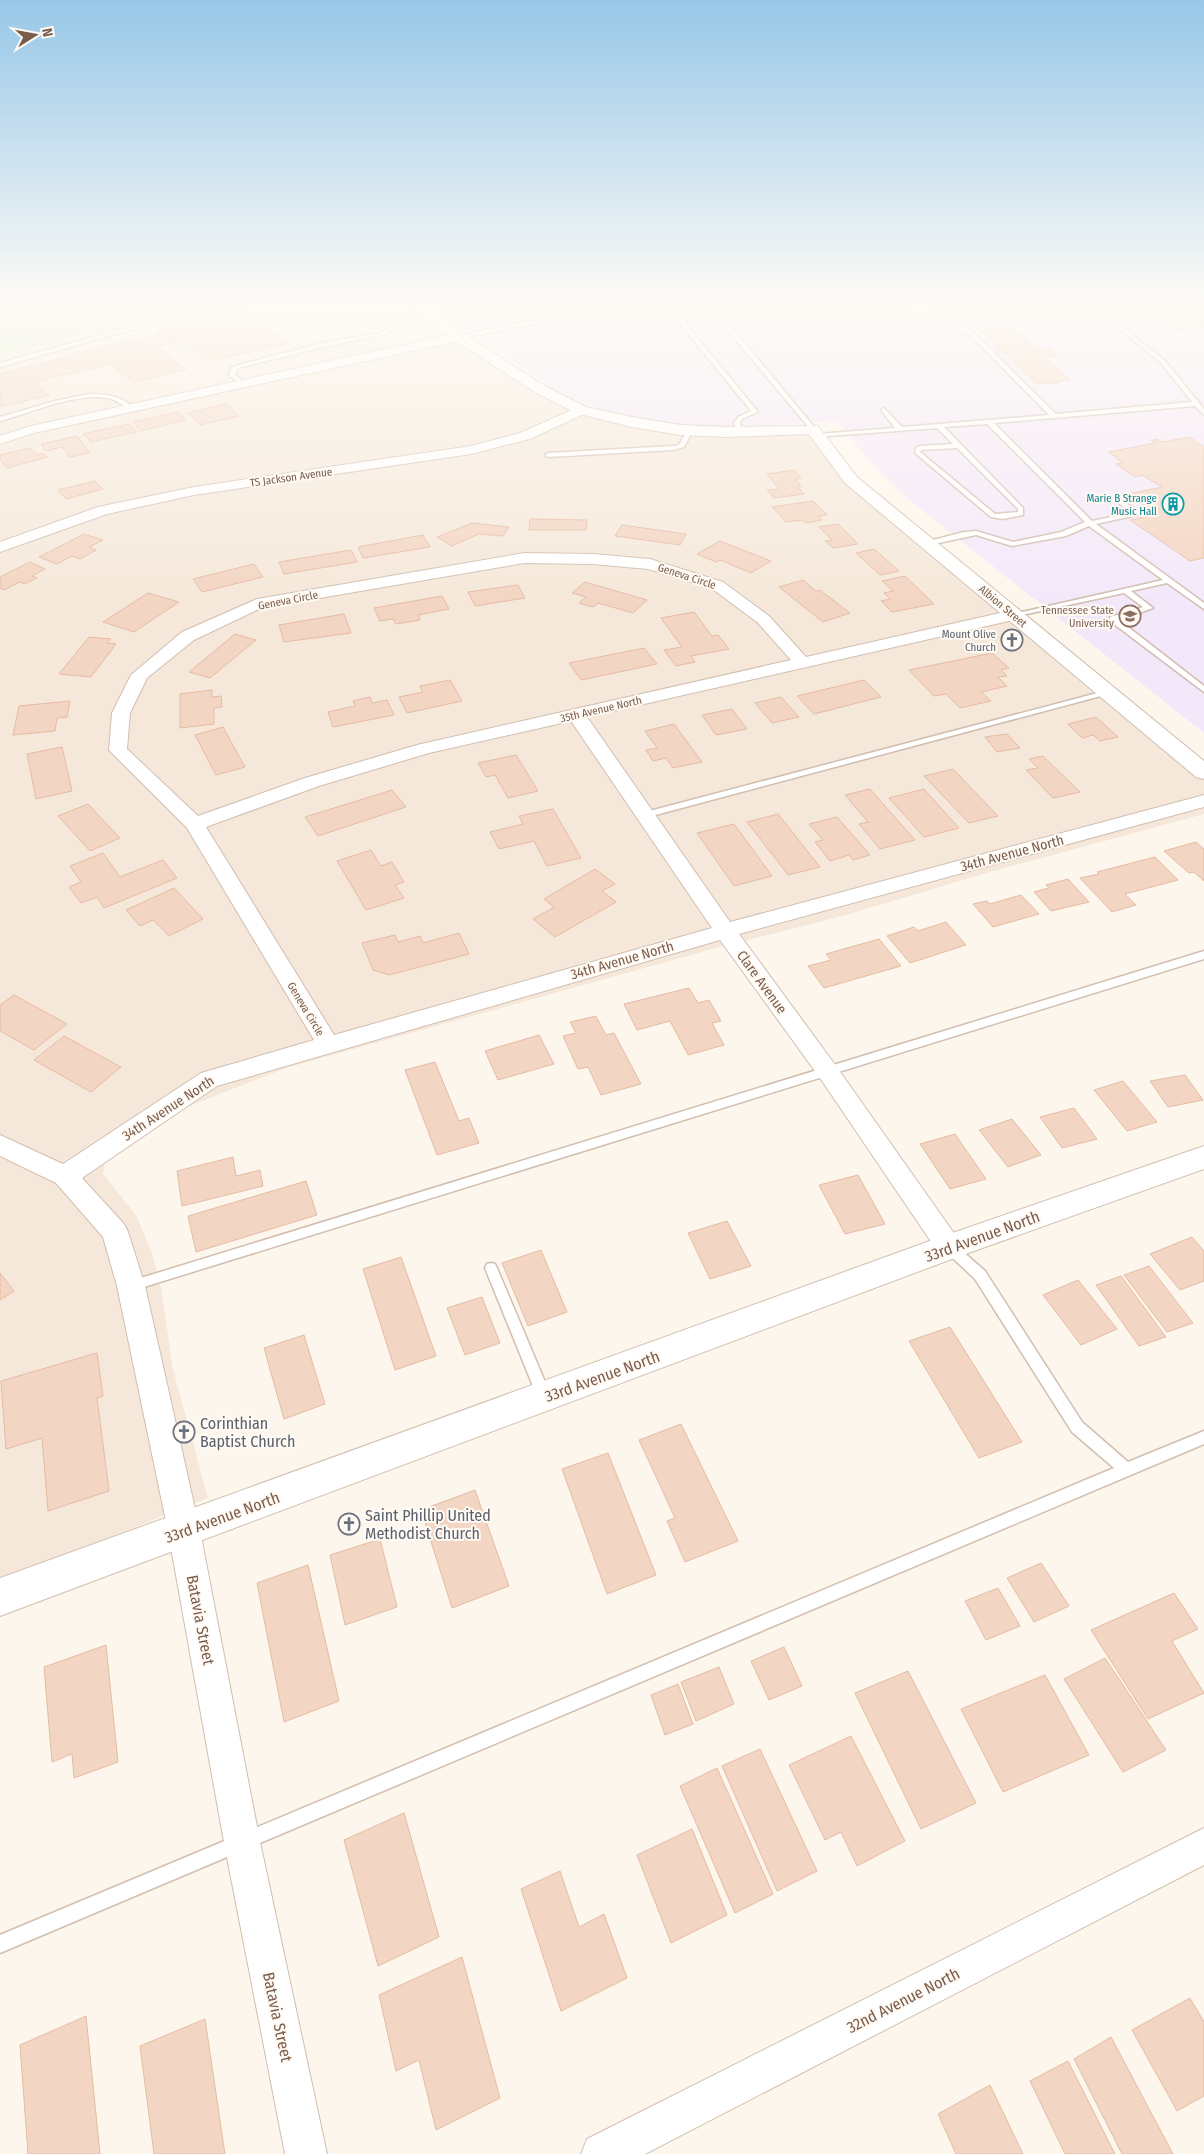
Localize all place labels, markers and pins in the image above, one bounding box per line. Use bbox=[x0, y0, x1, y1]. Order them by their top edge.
place label: Marie B Strange Music Hall bbox=[1086, 492, 1157, 518]
building icon: Marie B Strange Music Hall bbox=[1161, 492, 1185, 516]
place label: Tennessee State University bbox=[1041, 604, 1114, 630]
school or university icon: Tennessee State University bbox=[1118, 604, 1142, 628]
place label: Mount Olive Church bbox=[942, 628, 996, 654]
church icon: Mount Olive Church bbox=[1000, 628, 1024, 652]
place label: Corinthian Baptist Church bbox=[200, 1414, 295, 1451]
church icon: Corinthian Baptist Church bbox=[172, 1420, 196, 1444]
place label: Saint Phillip United Methodist Church bbox=[365, 1506, 491, 1543]
church icon: Saint Phillip United Methodist Church bbox=[337, 1512, 361, 1536]

